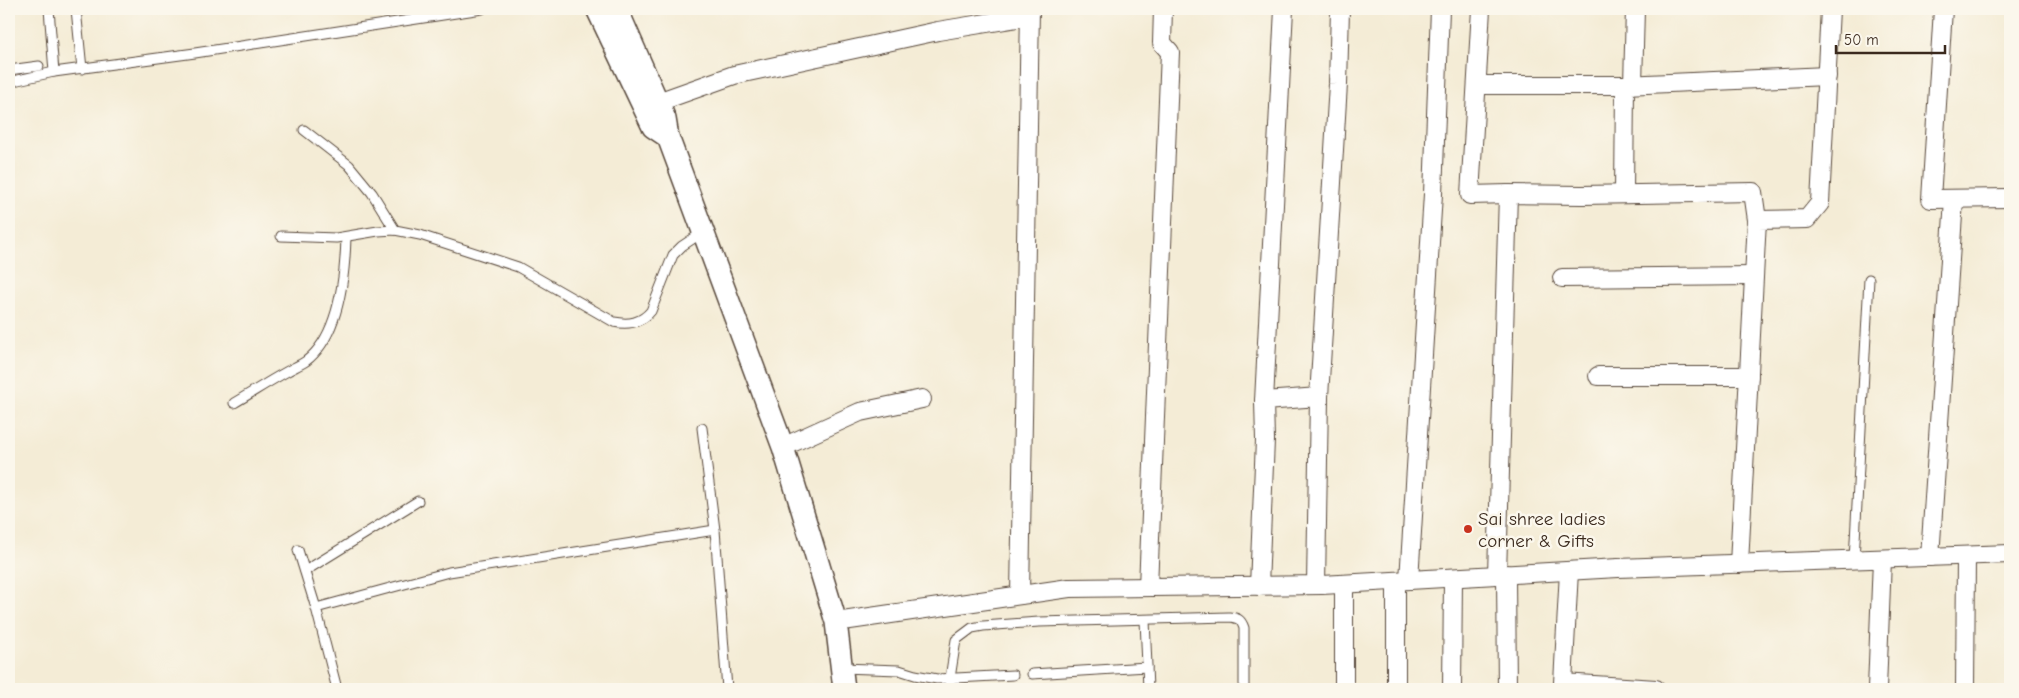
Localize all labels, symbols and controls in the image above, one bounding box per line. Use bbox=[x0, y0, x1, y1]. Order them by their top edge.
scale bar bbox=[1836, 22, 1945, 54]
text: 50 m bbox=[1844, 31, 1879, 49]
place label: Sai shree ladies corner & Gifts bbox=[1478, 508, 1605, 552]
marker: Sai shree ladies corner & Gifts bbox=[1462, 523, 1474, 535]

